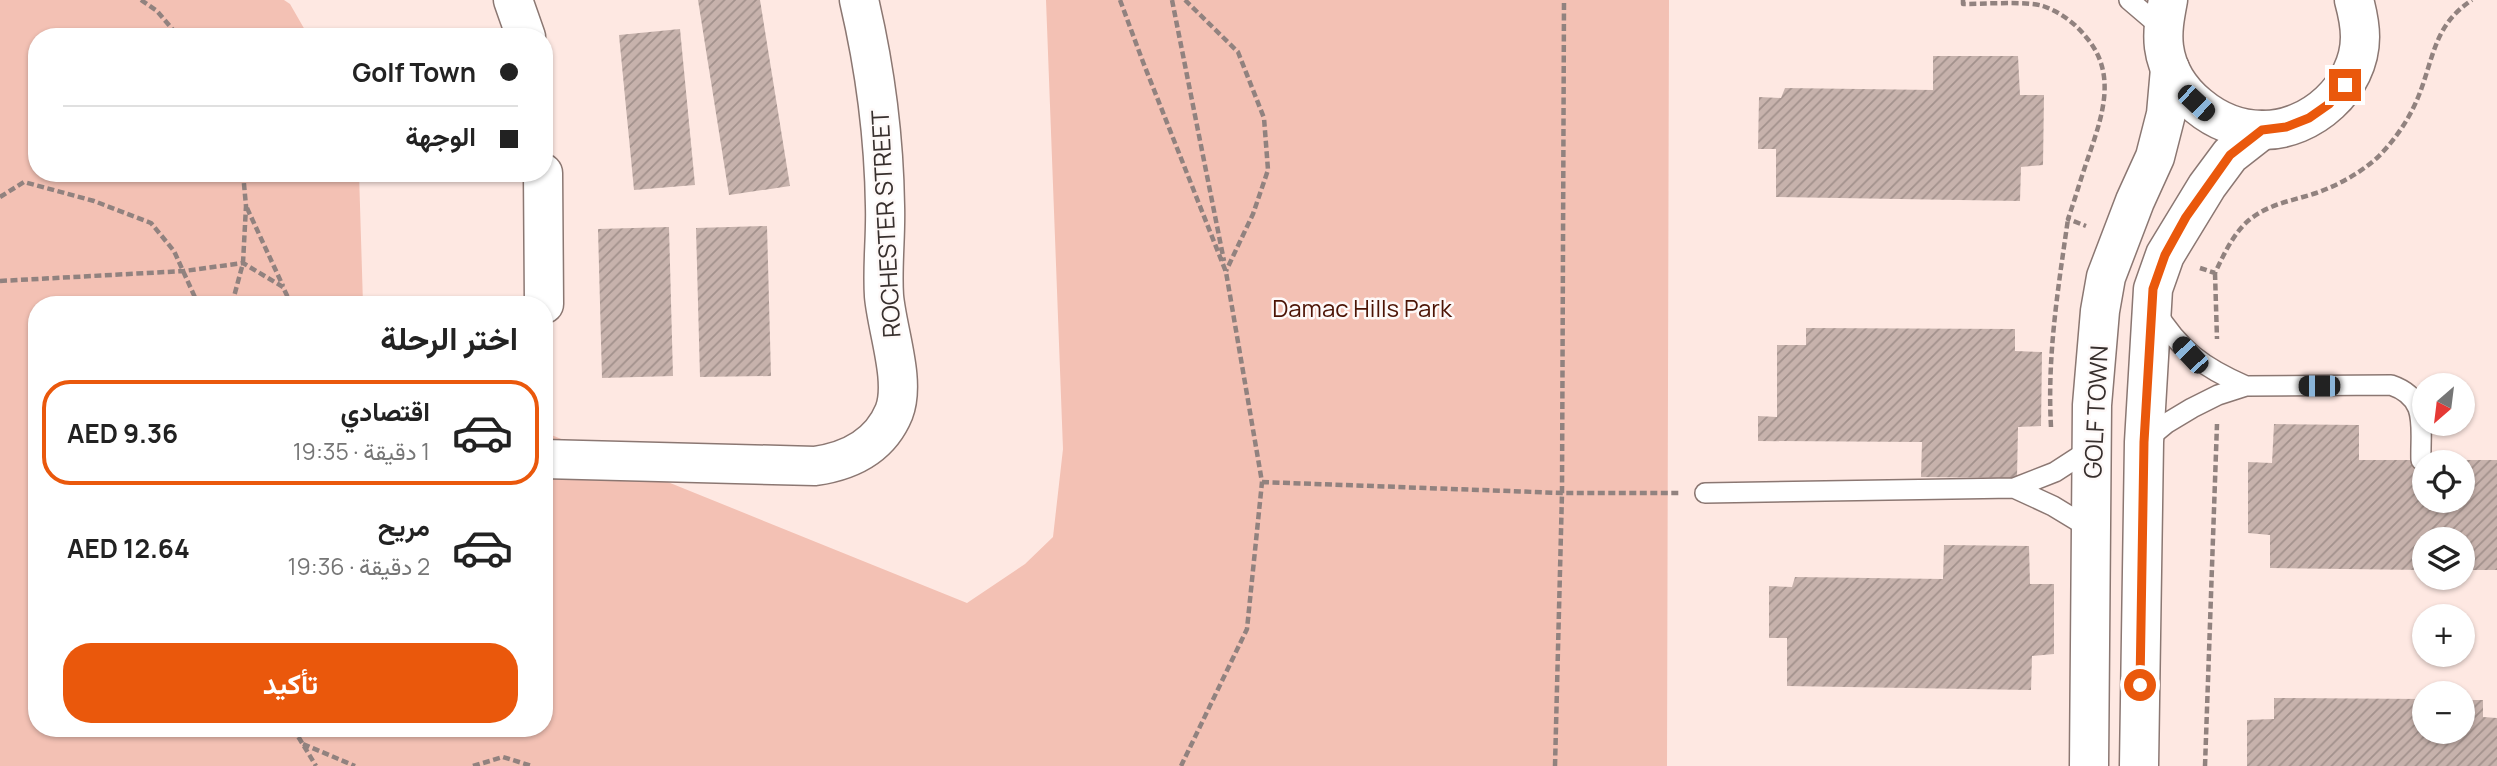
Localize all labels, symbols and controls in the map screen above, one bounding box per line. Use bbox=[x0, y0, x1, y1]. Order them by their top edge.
text: Golf Town bbox=[352, 54, 476, 90]
route end bbox=[2329, 69, 2361, 101]
car bbox=[2174, 81, 2219, 125]
street label: ROCHESTER STREET bbox=[863, 109, 907, 339]
text: الوجهة bbox=[405, 118, 476, 154]
park label: Damac Hills Park bbox=[1272, 291, 1453, 324]
text: اختر الرحلة bbox=[380, 316, 518, 360]
car bbox=[2168, 332, 2213, 378]
street label: GOLF TOWN bbox=[2075, 345, 2115, 479]
north arrow bbox=[2412, 373, 2474, 436]
map controls bbox=[2412, 373, 2475, 744]
car bbox=[2299, 376, 2341, 397]
text: اقتصادي bbox=[341, 393, 430, 429]
icon: car bbox=[451, 401, 514, 464]
text: AED 9.36 bbox=[67, 415, 178, 451]
text: 1 دقيقة · 19:35 bbox=[293, 435, 430, 467]
button: locate bbox=[2412, 450, 2475, 513]
text: مريح bbox=[378, 508, 430, 544]
icon: car bbox=[451, 516, 514, 579]
button: layers bbox=[2412, 527, 2475, 590]
text: AED 12.64 bbox=[67, 530, 190, 566]
text: 2 دقيقة · 19:36 bbox=[288, 550, 430, 582]
button: + bbox=[2412, 604, 2475, 667]
button: تأكيد bbox=[63, 643, 518, 723]
route start bbox=[2124, 669, 2156, 701]
button: − bbox=[2412, 681, 2475, 744]

